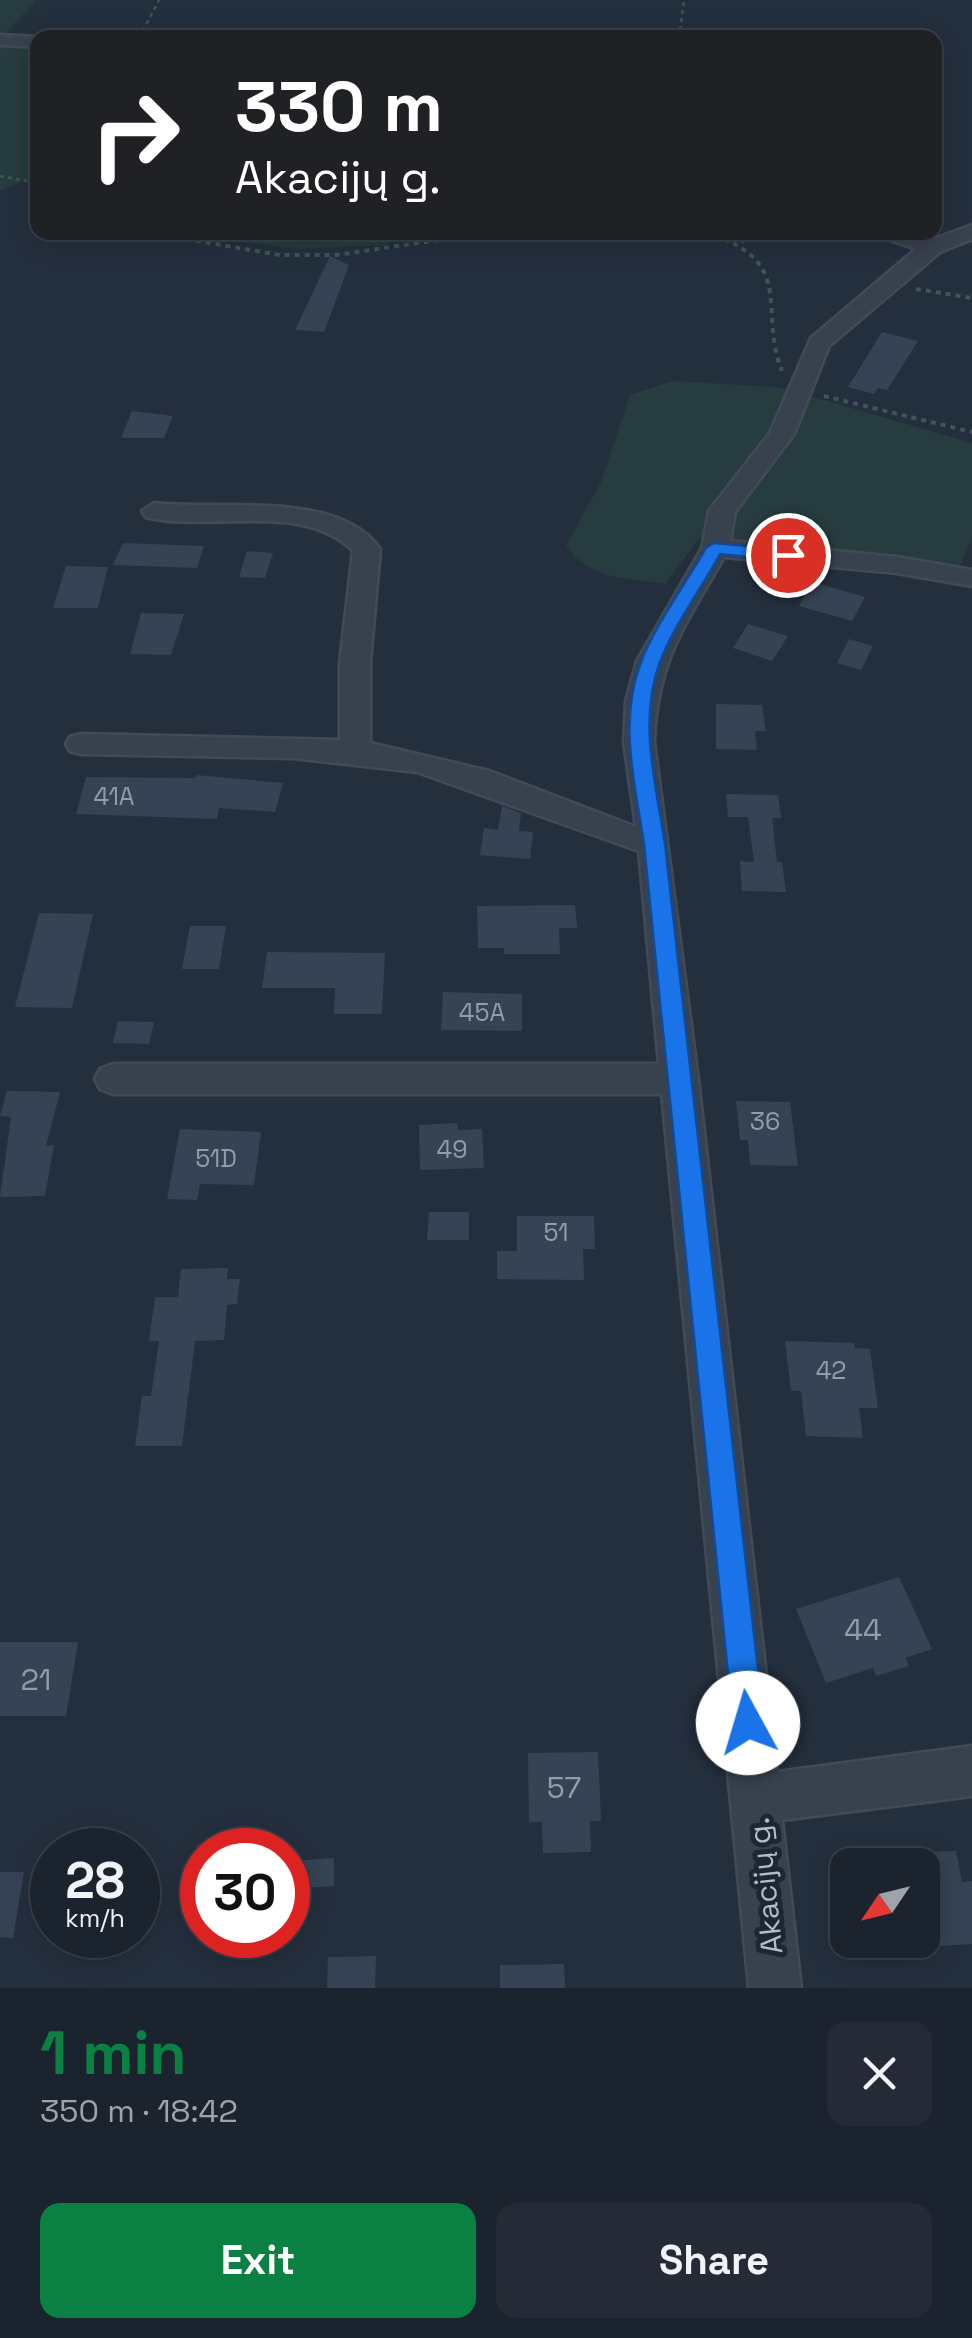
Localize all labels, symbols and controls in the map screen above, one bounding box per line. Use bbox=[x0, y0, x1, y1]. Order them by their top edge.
text: 330 m bbox=[235, 62, 443, 151]
icon: right bbox=[70, 70, 200, 200]
text: Akacijų g. bbox=[235, 149, 441, 206]
pin bbox=[746, 513, 831, 598]
icon: arrive bbox=[761, 528, 816, 583]
house number: 41A bbox=[93, 780, 135, 812]
house number: 45A bbox=[459, 996, 505, 1028]
house number: 36 bbox=[750, 1105, 780, 1137]
house number: 49 bbox=[437, 1133, 467, 1165]
house number: 51D bbox=[195, 1142, 237, 1174]
house number: 51 bbox=[543, 1216, 569, 1248]
house number: 42 bbox=[816, 1354, 846, 1386]
house number: 44 bbox=[844, 1610, 882, 1649]
house number: 21 bbox=[21, 1660, 51, 1699]
position arrow bbox=[696, 1671, 800, 1775]
house number: 57 bbox=[547, 1768, 581, 1807]
street label: Akacijų g. bbox=[738, 1816, 792, 1956]
speed limit sign: 30 bbox=[180, 1828, 310, 1958]
north arrow bbox=[830, 1848, 940, 1958]
map controls bbox=[830, 1848, 940, 1958]
text: 28 bbox=[65, 1849, 125, 1913]
text: km/h bbox=[65, 1902, 125, 1934]
text: 1 min bbox=[40, 2015, 187, 2092]
button: close bbox=[827, 2021, 932, 2126]
text: 350 m · 18:42 bbox=[40, 2091, 238, 2131]
button: Exit bbox=[40, 2203, 476, 2318]
button: Share bbox=[496, 2203, 932, 2318]

